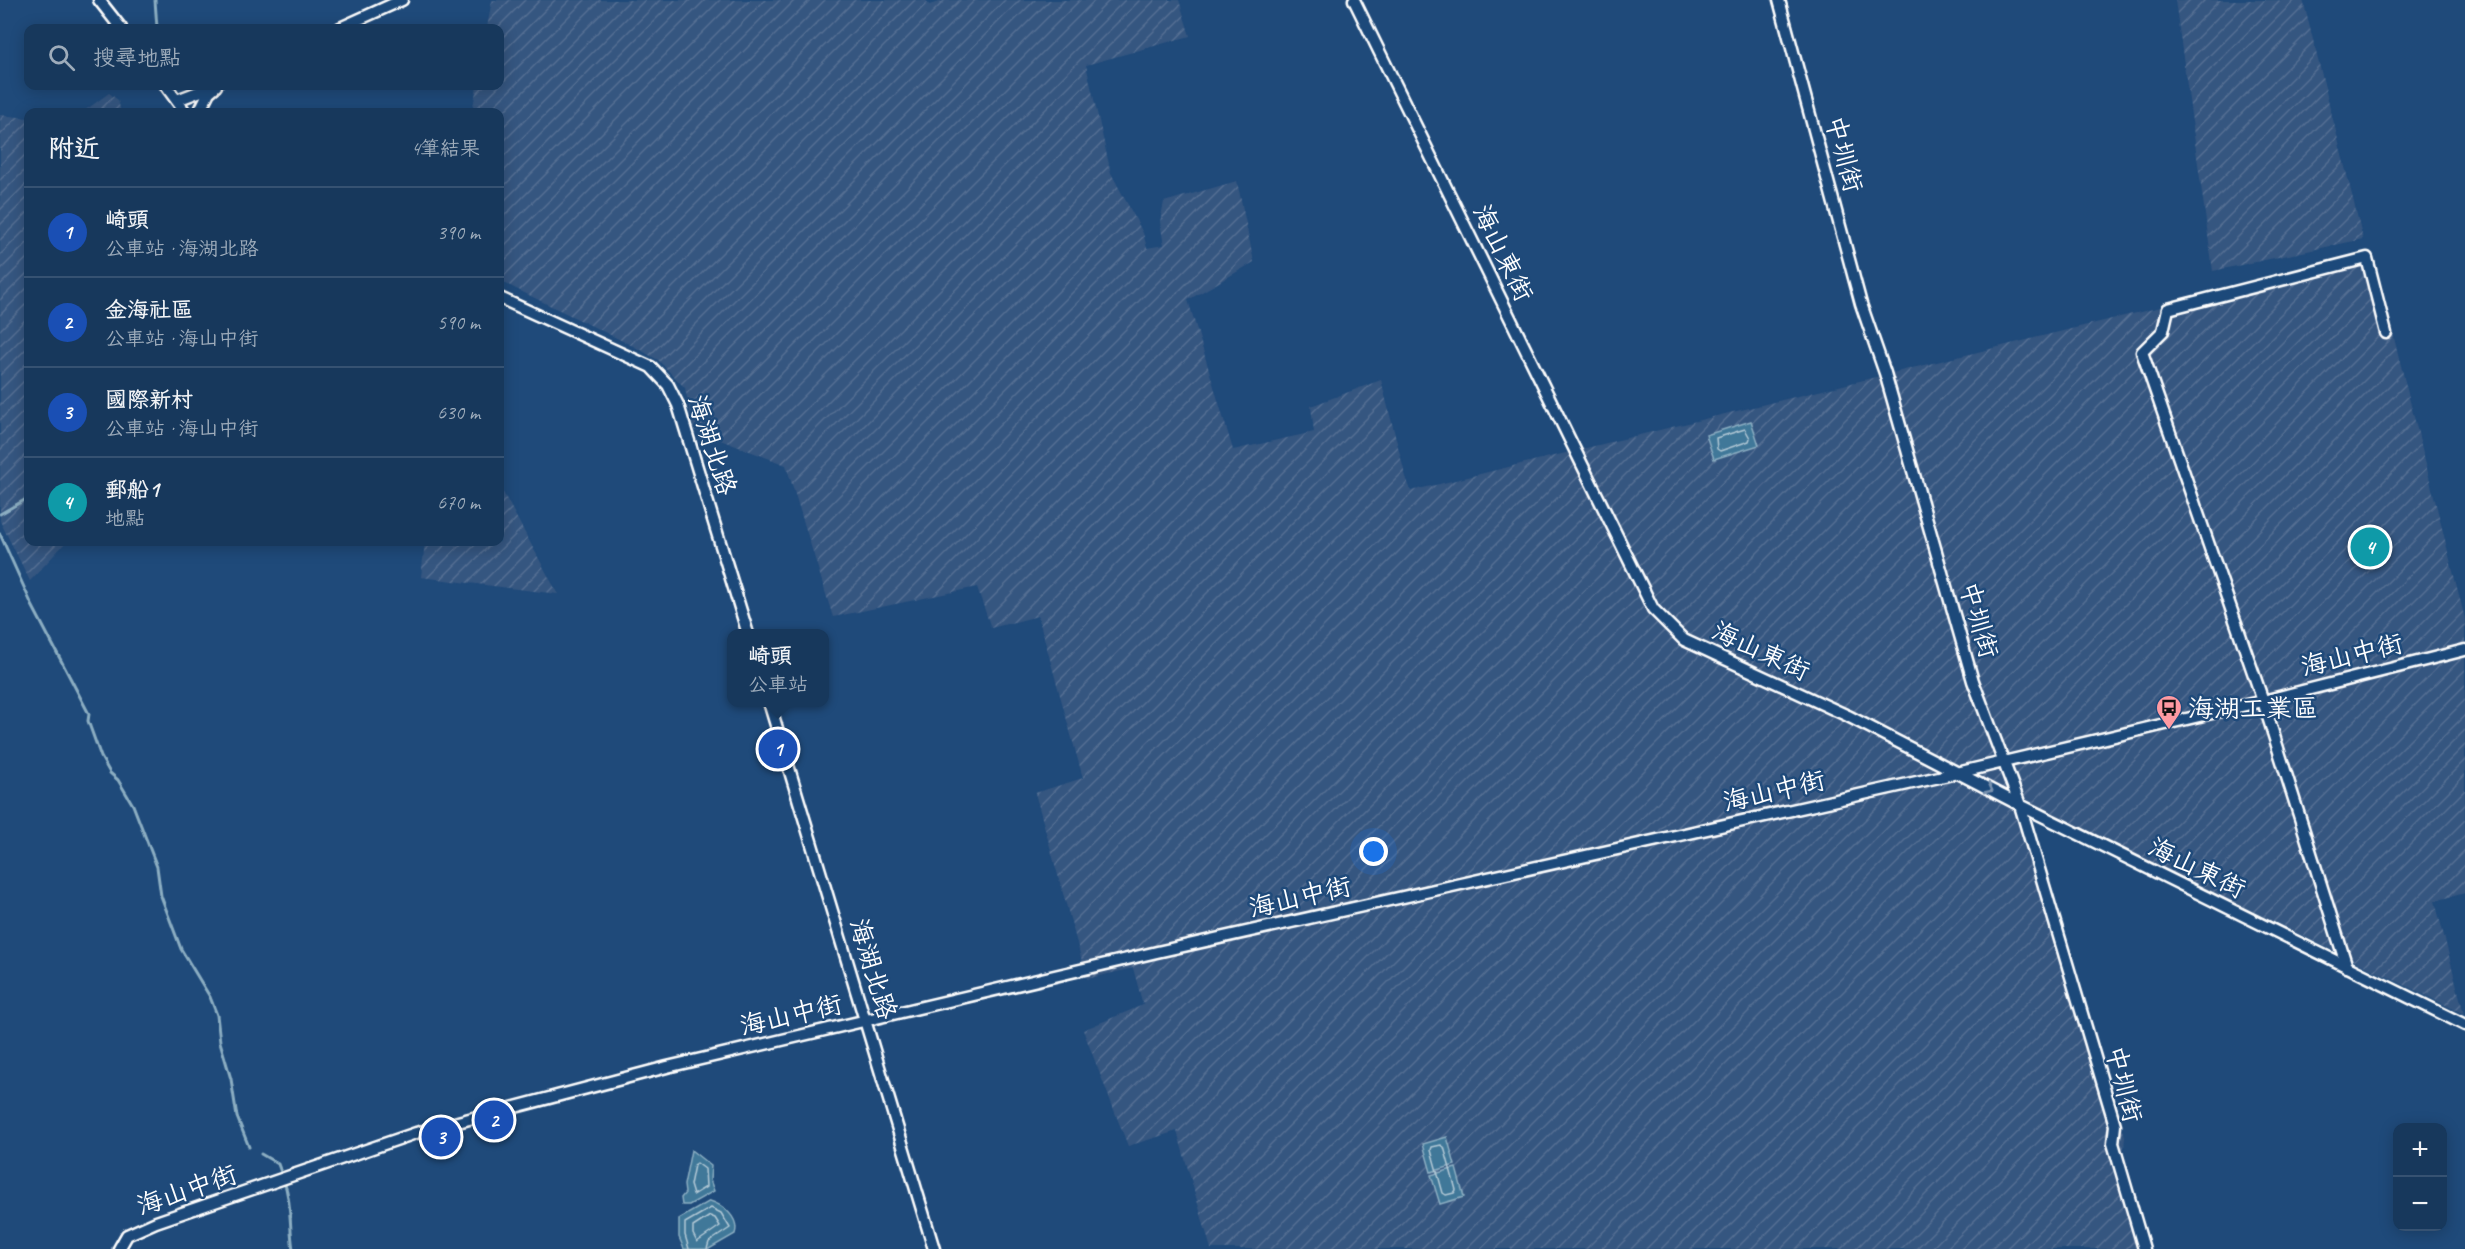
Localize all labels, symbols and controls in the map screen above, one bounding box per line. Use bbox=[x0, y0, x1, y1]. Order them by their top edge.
search box bbox=[24, 24, 504, 90]
icon: search bbox=[45, 41, 78, 74]
text: 搜尋地點 bbox=[93, 44, 181, 72]
street label: 中圳街 bbox=[1818, 112, 1870, 196]
text: 附近 bbox=[48, 132, 100, 165]
text: 4筆結果 bbox=[411, 136, 480, 161]
street label: 海山東街 bbox=[1465, 199, 1541, 307]
text: 崎頭 bbox=[105, 206, 149, 234]
text: 1 bbox=[63, 220, 72, 245]
text: 390 m bbox=[437, 220, 480, 245]
text: 公車站 · 海湖北路 bbox=[105, 236, 258, 261]
text: 金海社區 bbox=[105, 296, 193, 324]
text: 2 bbox=[63, 310, 72, 335]
text: 590 m bbox=[437, 310, 480, 335]
text: 公車站 · 海山中街 bbox=[105, 326, 258, 351]
text: 國際新村 bbox=[105, 386, 193, 414]
street label: 海湖北路 bbox=[680, 390, 744, 500]
text: 3 bbox=[63, 400, 72, 425]
text: 630 m bbox=[437, 400, 480, 425]
text: 公車站 · 海山中街 bbox=[105, 416, 258, 441]
text: 郵船1 bbox=[105, 476, 159, 504]
text: 4 bbox=[63, 490, 72, 515]
text: 670 m bbox=[437, 490, 480, 515]
text: 地點 bbox=[105, 506, 145, 531]
pin: 4 bbox=[2350, 524, 2390, 570]
street label: 中圳街 bbox=[1952, 578, 2006, 662]
street label: 海山東街 bbox=[1707, 614, 1815, 688]
street label: 海山中街 bbox=[2298, 626, 2406, 684]
popup bbox=[727, 629, 829, 707]
text: 崎頭 bbox=[748, 642, 792, 670]
text: 公車站 bbox=[748, 672, 808, 697]
place label: 海湖工業區 bbox=[2188, 692, 2318, 725]
bus stop icon: 海湖工業區 bbox=[2154, 693, 2184, 731]
pin: 1 bbox=[758, 726, 798, 771]
street label: 海山中街 bbox=[1720, 763, 1828, 819]
one-way arrow bbox=[1982, 782, 1993, 794]
street label: 海山東街 bbox=[2143, 830, 2251, 906]
your location bbox=[1359, 837, 1388, 866]
street label: 海山中街 bbox=[1246, 869, 1354, 925]
street label: 海湖北路 bbox=[842, 914, 904, 1024]
street label: 海山中街 bbox=[737, 987, 845, 1043]
street label: 中圳街 bbox=[2099, 1042, 2149, 1126]
pin: 2 bbox=[474, 1098, 514, 1142]
pin: 3 bbox=[422, 1114, 460, 1160]
map controls bbox=[2393, 1123, 2447, 1231]
button: + bbox=[2393, 1123, 2447, 1177]
street label: 海山中街 bbox=[132, 1157, 242, 1223]
button: − bbox=[2393, 1177, 2447, 1231]

